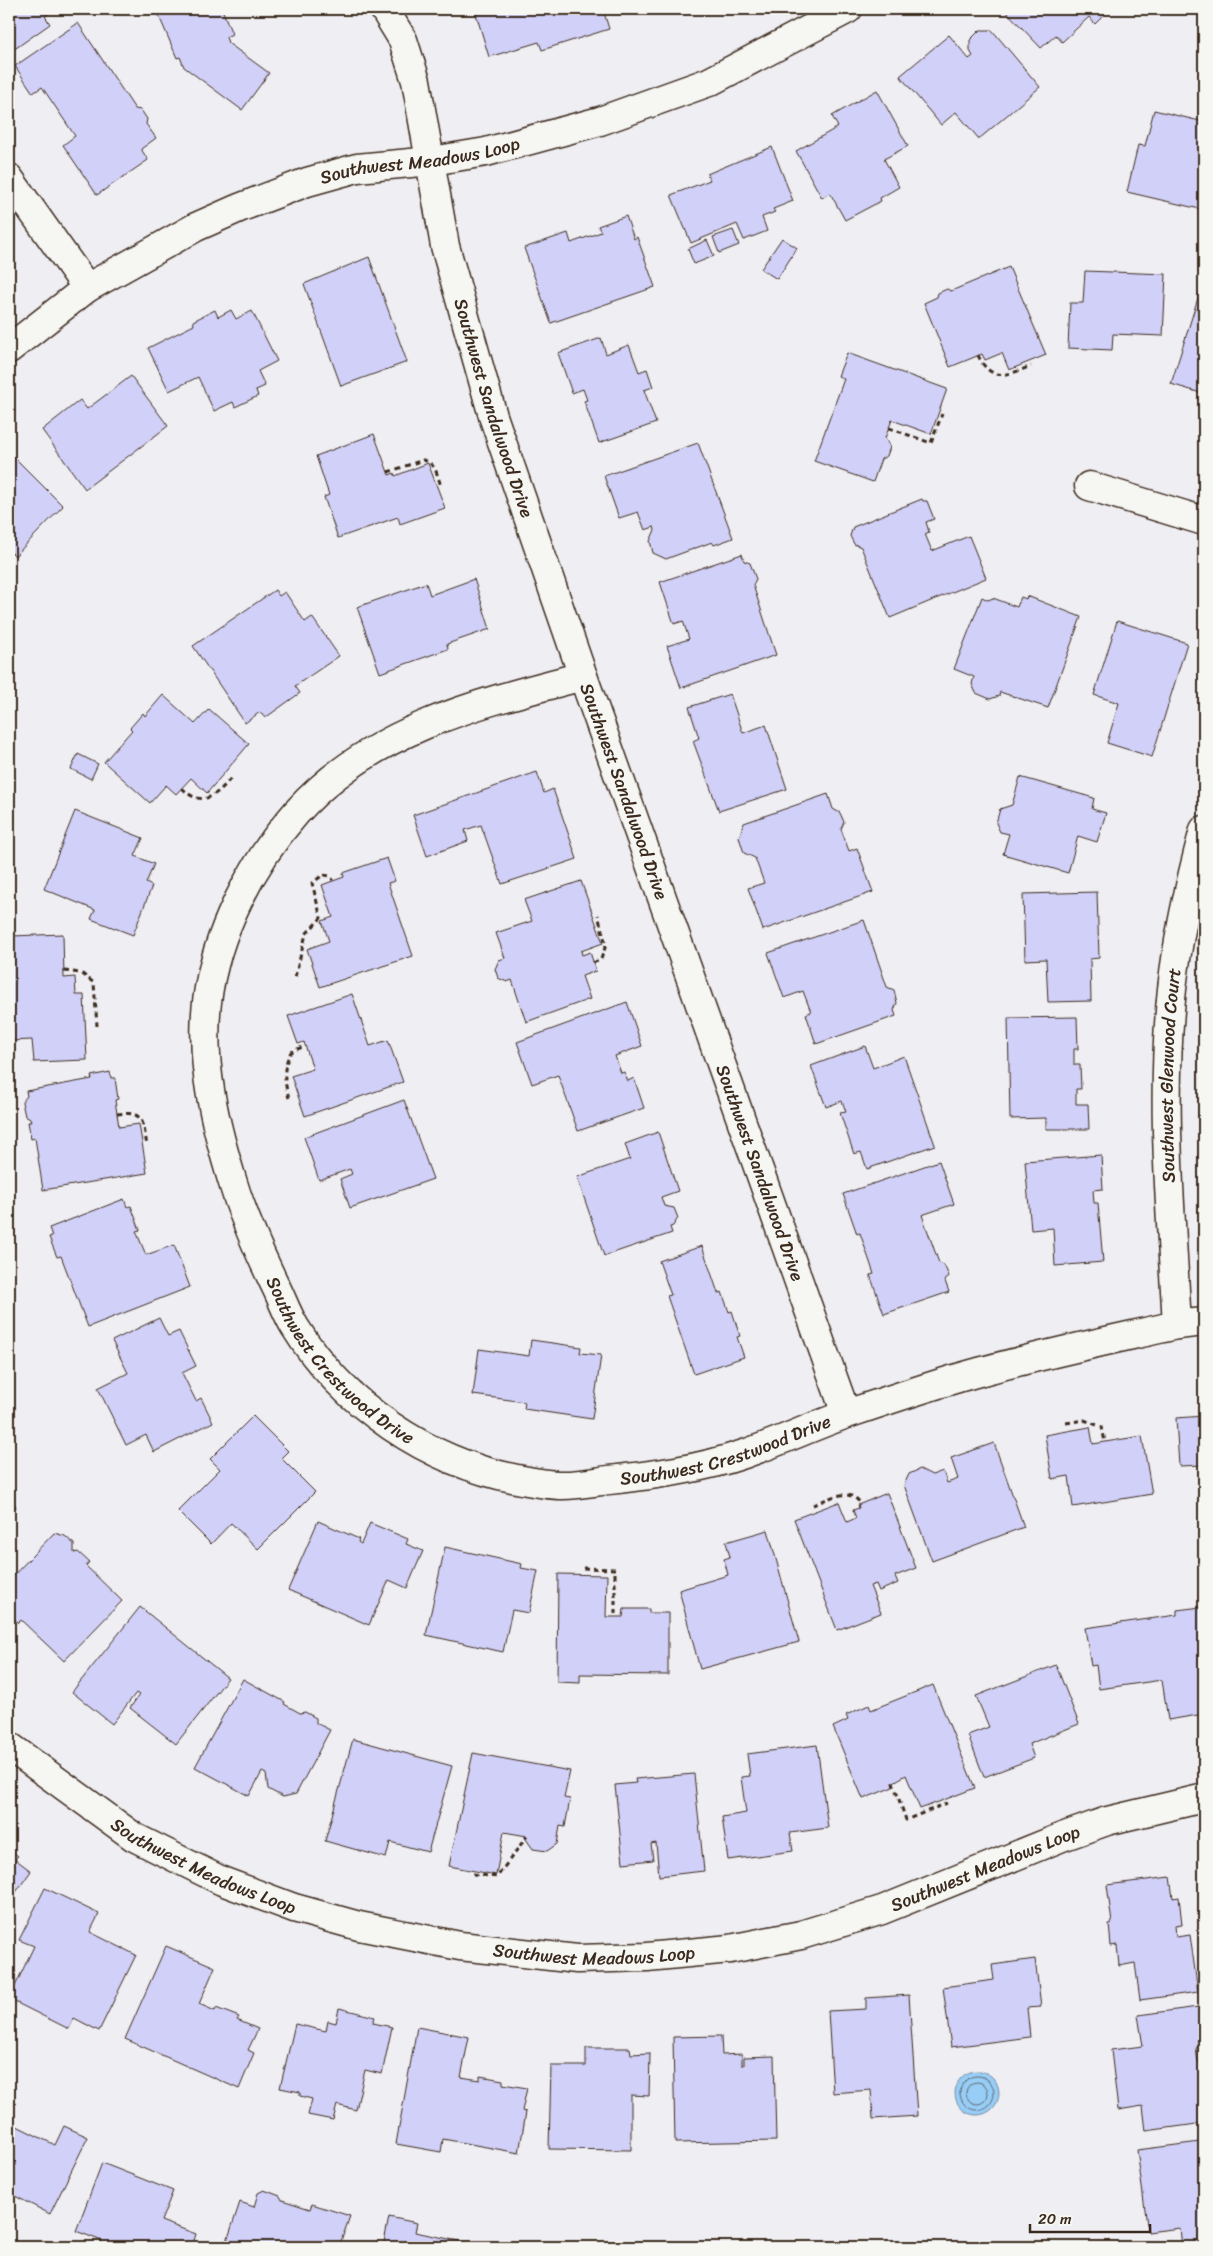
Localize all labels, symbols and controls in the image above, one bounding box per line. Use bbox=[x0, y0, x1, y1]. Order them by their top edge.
street label: Southwest Meadows Loop bbox=[316, 127, 524, 194]
street label: Southwest Sandalwood Drive bbox=[445, 295, 543, 522]
street label: Southwest Sandalwood Drive bbox=[571, 678, 678, 904]
street label: Southwest Glenwood Court bbox=[1151, 966, 1190, 1183]
street label: Southwest Sandalwood Drive bbox=[707, 1060, 813, 1286]
street label: Southwest Crestwood Drive bbox=[257, 1271, 421, 1453]
street label: Southwest Crestwood Drive bbox=[618, 1405, 836, 1495]
street label: Southwest Meadows Loop bbox=[104, 1809, 301, 1924]
street label: Southwest Meadows Loop bbox=[885, 1816, 1085, 1921]
street label: Southwest Meadows Loop bbox=[492, 1934, 697, 1975]
scale bar bbox=[1030, 2201, 1150, 2233]
text: 20 m bbox=[1038, 2206, 1072, 2232]

